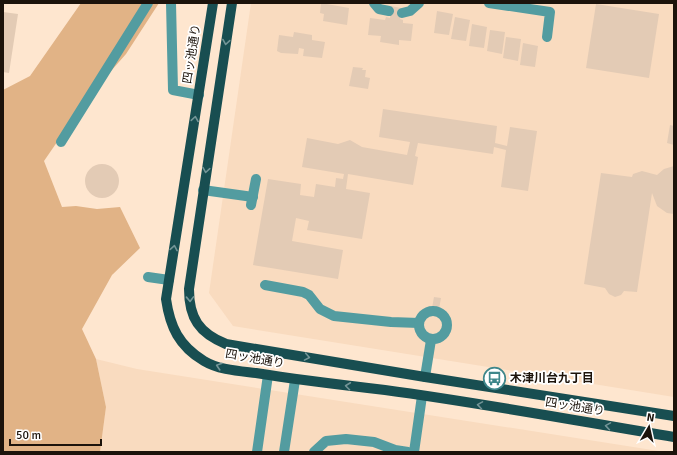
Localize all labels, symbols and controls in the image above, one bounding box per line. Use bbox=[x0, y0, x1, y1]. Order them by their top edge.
street label: 四ッ池通り bbox=[180, 23, 204, 85]
one-way arrow bbox=[222, 38, 231, 45]
one-way arrow bbox=[190, 116, 199, 122]
one-way arrow bbox=[202, 167, 211, 173]
one-way arrow bbox=[169, 245, 178, 251]
one-way arrow bbox=[185, 296, 194, 302]
street label: 四ッ池通り bbox=[224, 346, 286, 372]
one-way arrow bbox=[303, 352, 310, 361]
one-way arrow bbox=[216, 362, 223, 371]
bus stop icon: 木津川台九丁目 bbox=[481, 365, 507, 391]
place label: 木津川台九丁目 bbox=[510, 371, 594, 386]
one-way arrow bbox=[345, 382, 351, 391]
street label: 四ッ池通り bbox=[544, 395, 606, 419]
one-way arrow bbox=[476, 401, 483, 410]
north arrow bbox=[629, 407, 669, 447]
text: N bbox=[646, 411, 655, 425]
scale bar bbox=[10, 421, 101, 447]
one-way arrow bbox=[605, 422, 611, 431]
text: 50 m bbox=[16, 428, 41, 443]

